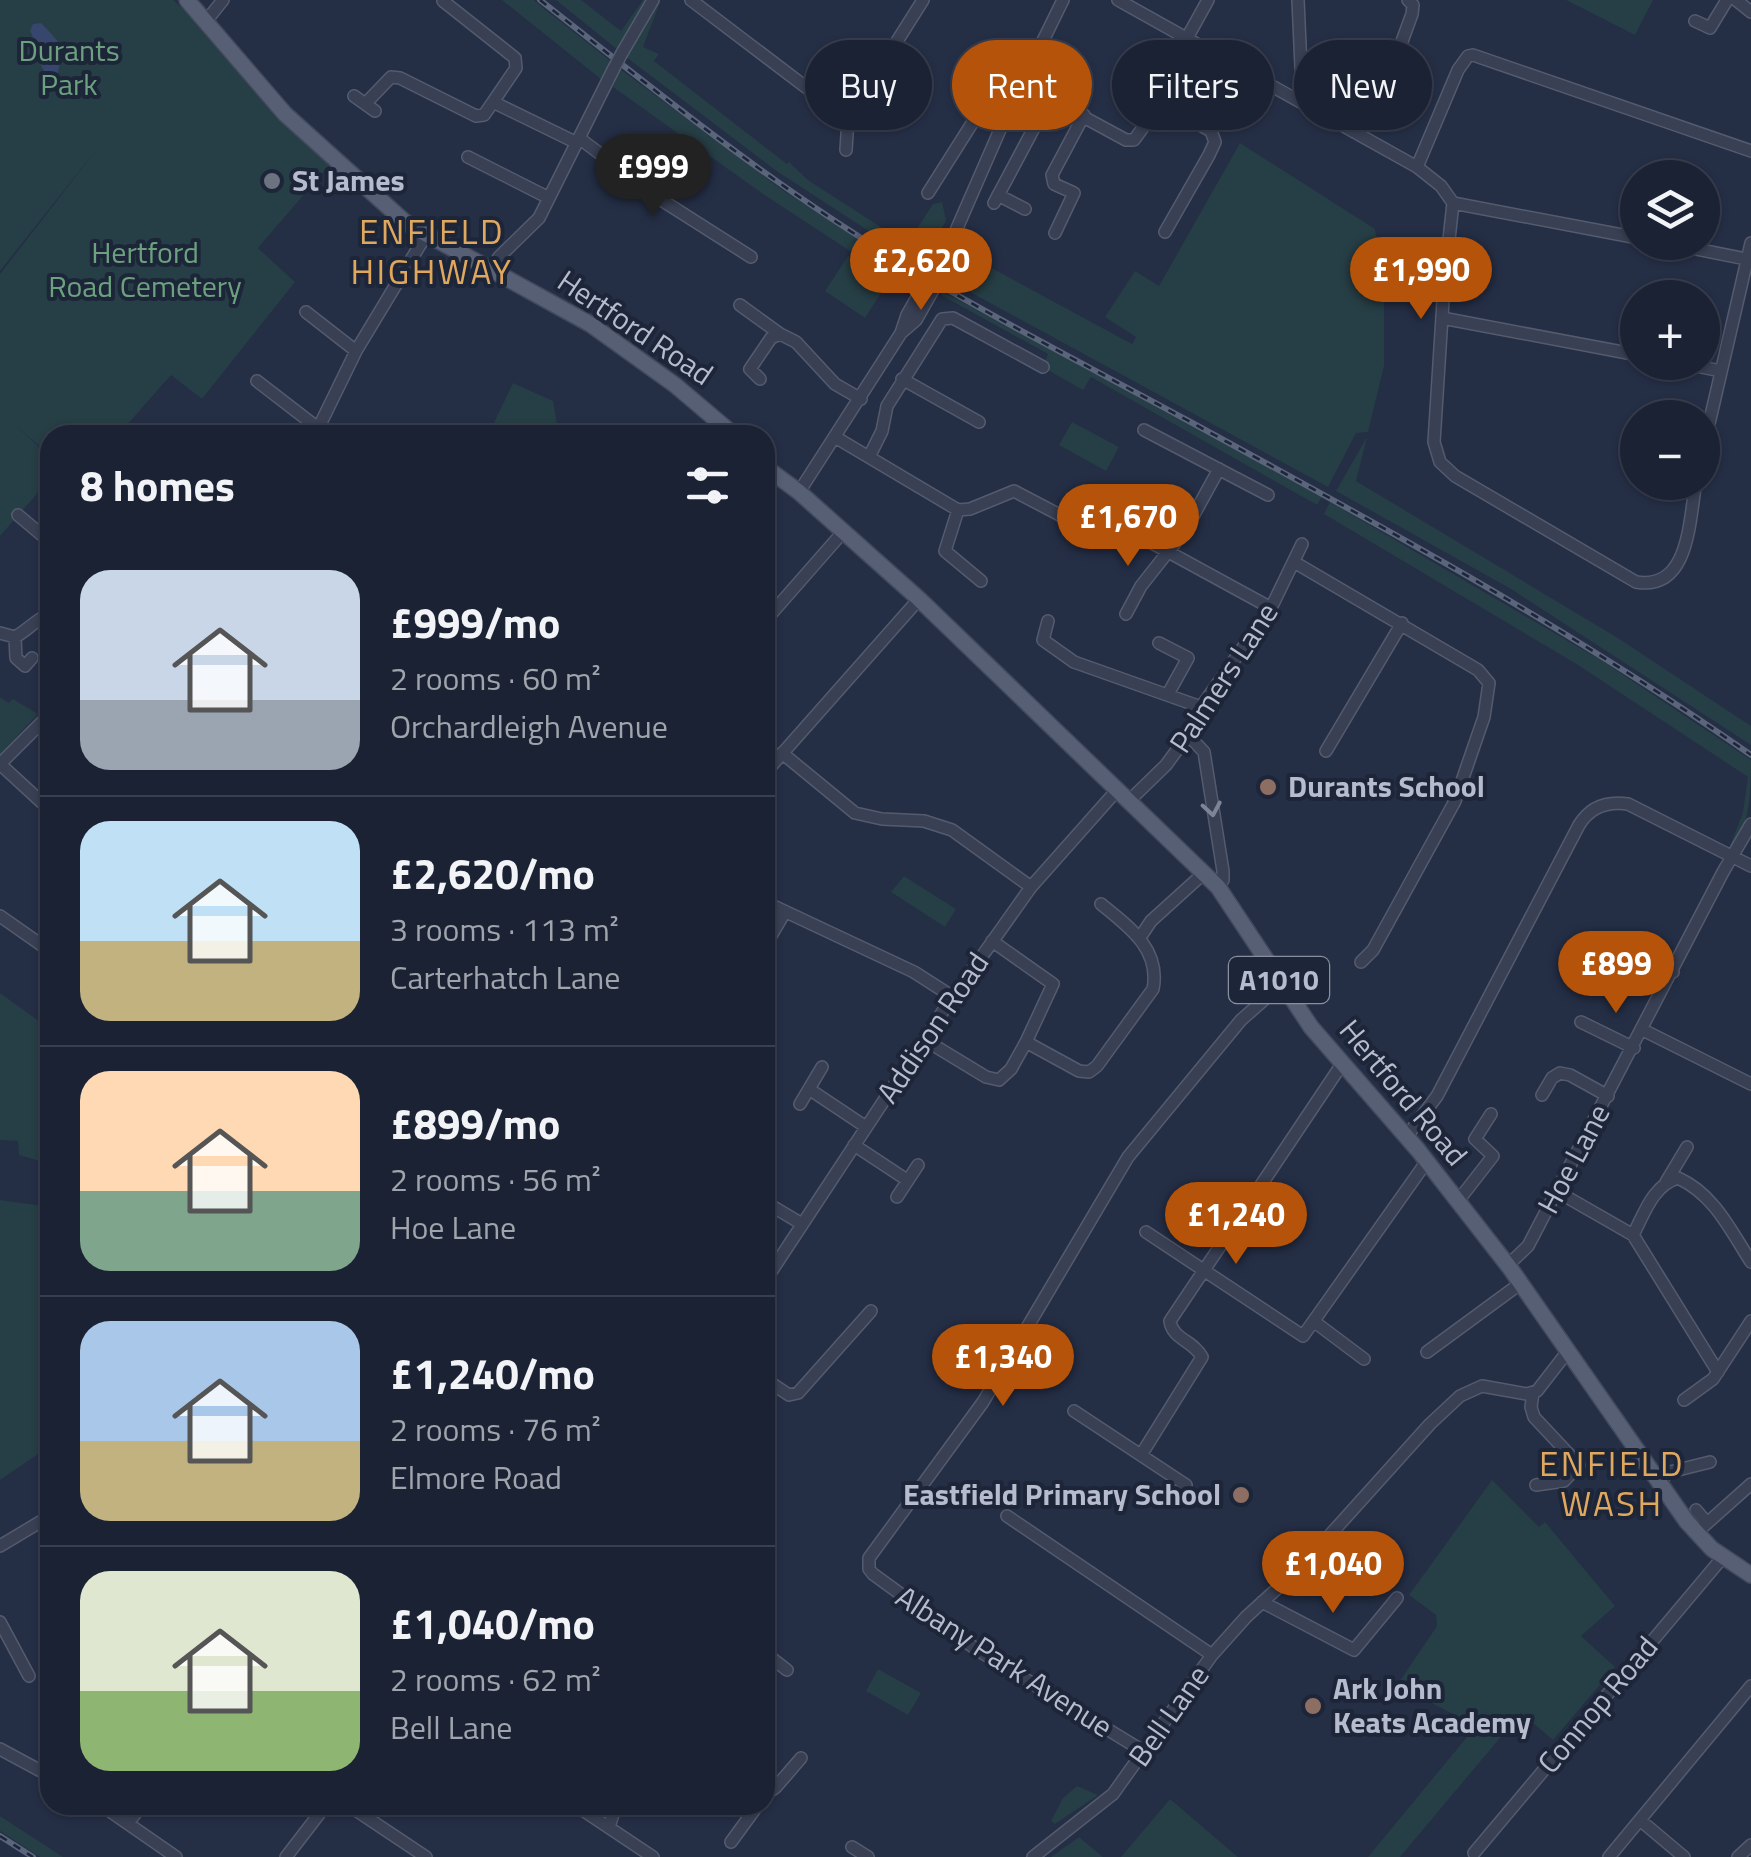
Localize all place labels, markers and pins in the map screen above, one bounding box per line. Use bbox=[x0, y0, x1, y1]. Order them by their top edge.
pin: £999 bbox=[594, 134, 712, 219]
place label: St James bbox=[292, 157, 405, 203]
marker: St James bbox=[261, 170, 283, 192]
pin: £2,620 bbox=[840, 228, 1002, 313]
pin: £1,990 bbox=[1340, 237, 1502, 322]
pin: £1,670 bbox=[1047, 484, 1209, 569]
place label: Durants School bbox=[1288, 763, 1485, 809]
marker: Durants School bbox=[1257, 776, 1279, 798]
pin: £899 bbox=[1557, 931, 1675, 1016]
pin: £1,240 bbox=[1155, 1182, 1317, 1267]
pin: £1,340 bbox=[922, 1324, 1084, 1409]
place label: Eastfield Primary School bbox=[903, 1471, 1221, 1517]
marker: Eastfield Primary School bbox=[1230, 1484, 1252, 1506]
pin: £1,040 bbox=[1252, 1531, 1414, 1616]
place label: Ark John Keats Academy bbox=[1333, 1665, 1531, 1745]
marker: Ark John Keats Academy bbox=[1302, 1695, 1324, 1717]

